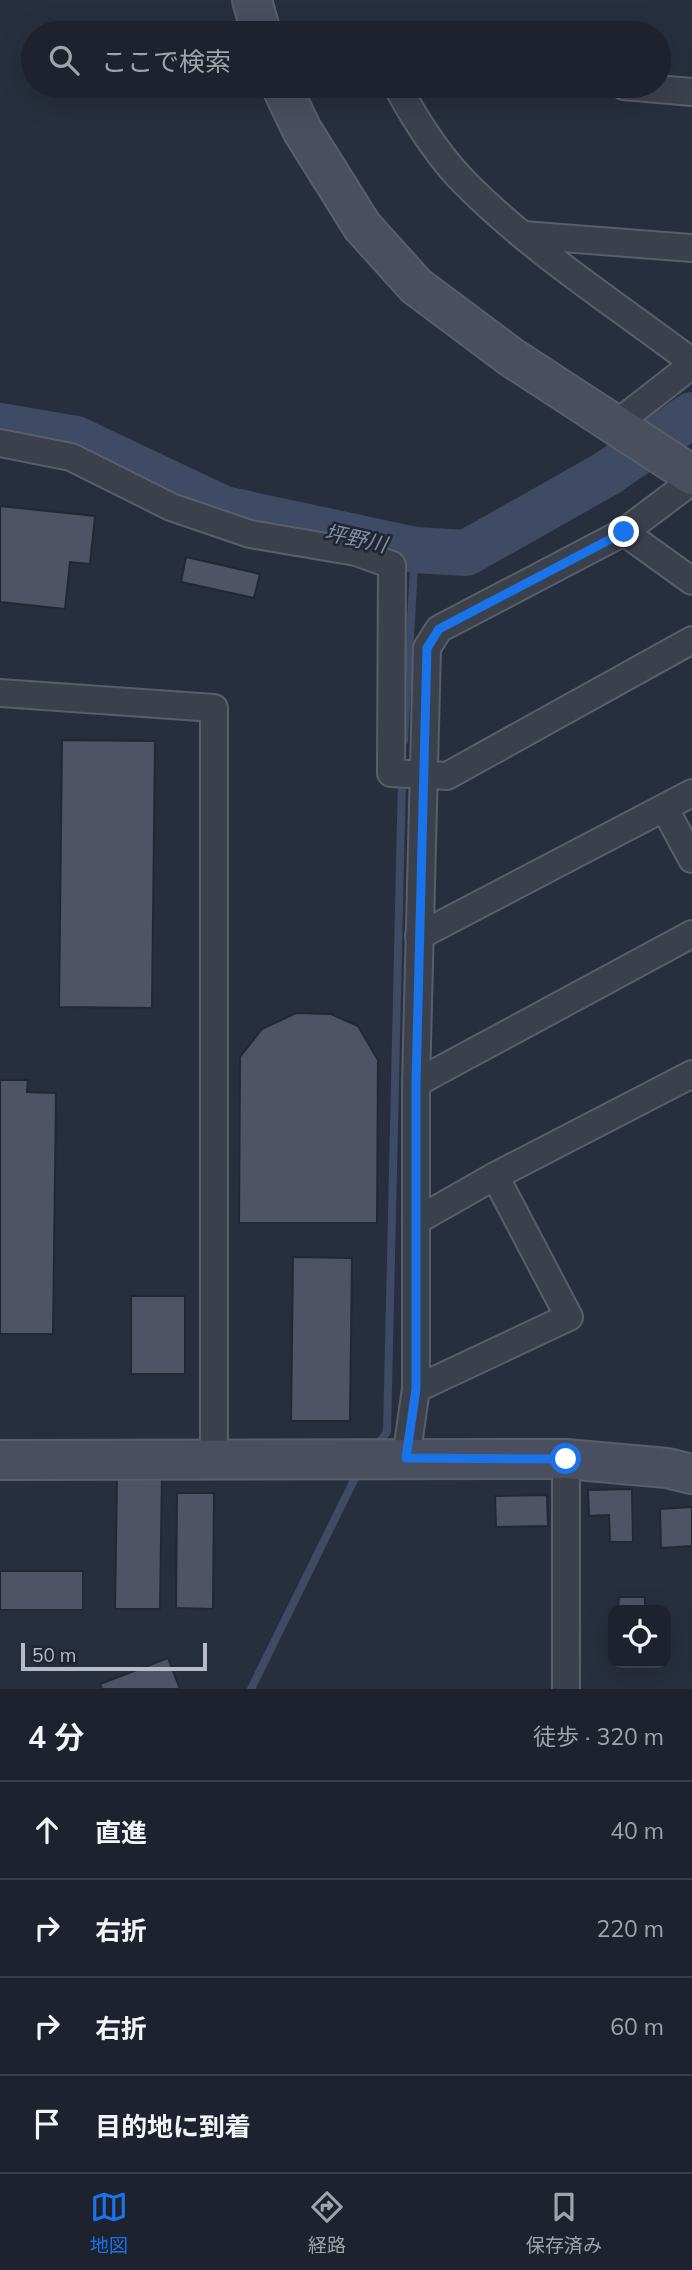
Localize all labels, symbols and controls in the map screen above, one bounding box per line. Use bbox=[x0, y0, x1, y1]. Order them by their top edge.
search box bbox=[21, 21, 671, 98]
icon: search bbox=[45, 41, 83, 79]
text: ここで検索 bbox=[101, 45, 231, 78]
route end bbox=[608, 516, 639, 547]
water label: 坪野川 bbox=[322, 519, 391, 558]
route start bbox=[550, 1443, 581, 1474]
map controls bbox=[608, 1605, 671, 1668]
button: locate bbox=[608, 1605, 671, 1668]
scale bar bbox=[21, 1640, 206, 1672]
text: 50 m bbox=[32, 1643, 76, 1667]
text: 4 分 bbox=[28, 1718, 84, 1756]
text: 徒歩 · 320 m bbox=[533, 1722, 664, 1751]
icon: ahead bbox=[28, 1811, 66, 1849]
text: 直進 bbox=[95, 1816, 147, 1849]
text: 40 m bbox=[610, 1816, 664, 1845]
icon: right bbox=[28, 1909, 66, 1947]
text: 右折 bbox=[95, 1914, 147, 1947]
text: 220 m bbox=[596, 1914, 664, 1943]
icon: right bbox=[28, 2007, 66, 2045]
text: 右折 bbox=[95, 2012, 147, 2045]
text: 60 m bbox=[610, 2012, 664, 2041]
icon: arrive bbox=[28, 2105, 66, 2143]
text: 目的地に到着 bbox=[95, 2110, 251, 2143]
tab: 地図 bbox=[90, 2188, 128, 2257]
tab: 経路 bbox=[308, 2188, 346, 2257]
tab: 保存済み bbox=[526, 2188, 602, 2257]

